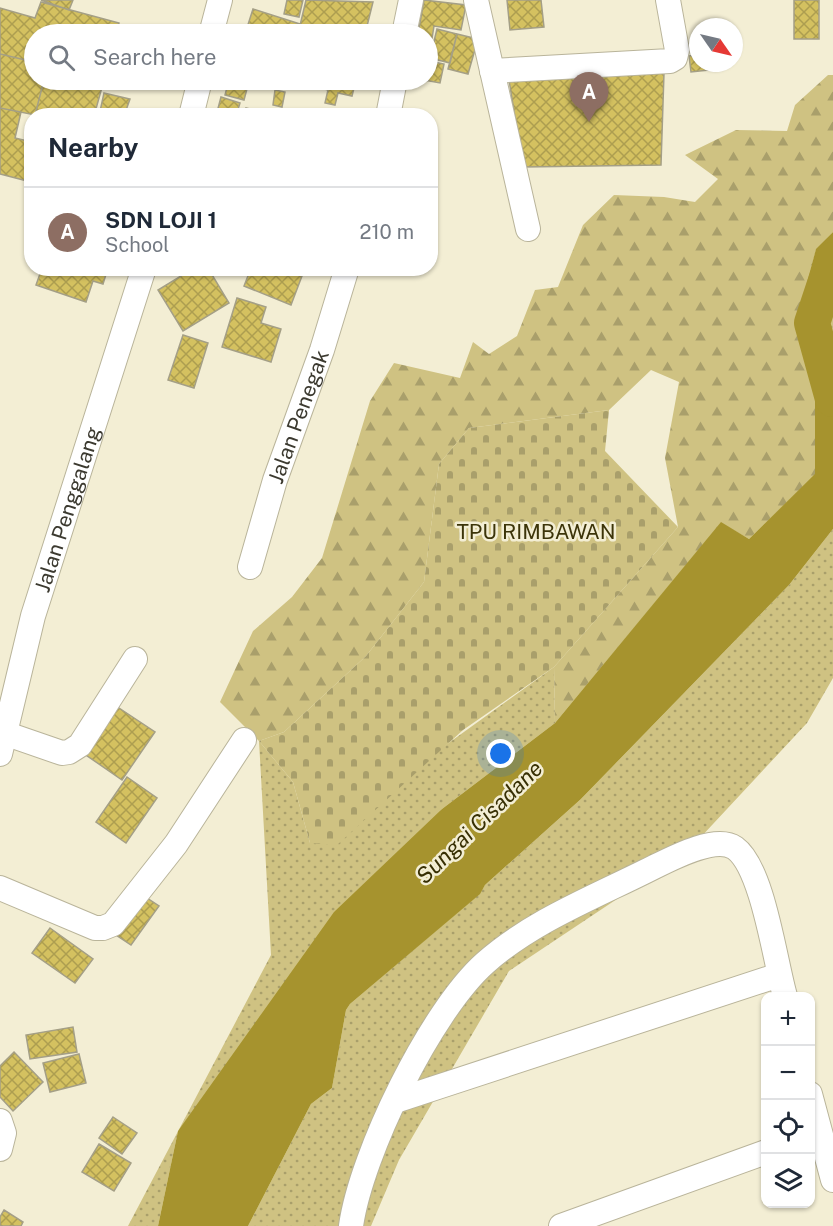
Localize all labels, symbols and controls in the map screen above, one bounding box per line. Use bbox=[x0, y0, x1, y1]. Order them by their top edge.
north arrow bbox=[689, 18, 743, 72]
search box bbox=[24, 24, 438, 90]
icon: search bbox=[45, 41, 78, 74]
text: Search here bbox=[93, 44, 217, 70]
pin: A bbox=[570, 72, 608, 122]
text: Nearby bbox=[48, 132, 138, 163]
text: SDN LOJI 1 bbox=[105, 207, 217, 233]
text: A bbox=[60, 220, 75, 244]
text: 210 m bbox=[360, 220, 414, 244]
text: School bbox=[105, 233, 169, 257]
street label: Jalan Penegak bbox=[262, 346, 334, 487]
street label: Jalan Penggalang bbox=[29, 423, 105, 595]
park label: TPU RIMBAWAN bbox=[456, 519, 616, 544]
your location bbox=[486, 739, 515, 768]
water label: Sungai Cisadane bbox=[410, 755, 548, 889]
map controls bbox=[761, 992, 815, 1208]
button: + bbox=[761, 992, 815, 1046]
button: − bbox=[761, 1046, 815, 1100]
button: locate bbox=[761, 1100, 815, 1154]
button: layers bbox=[761, 1154, 815, 1208]

